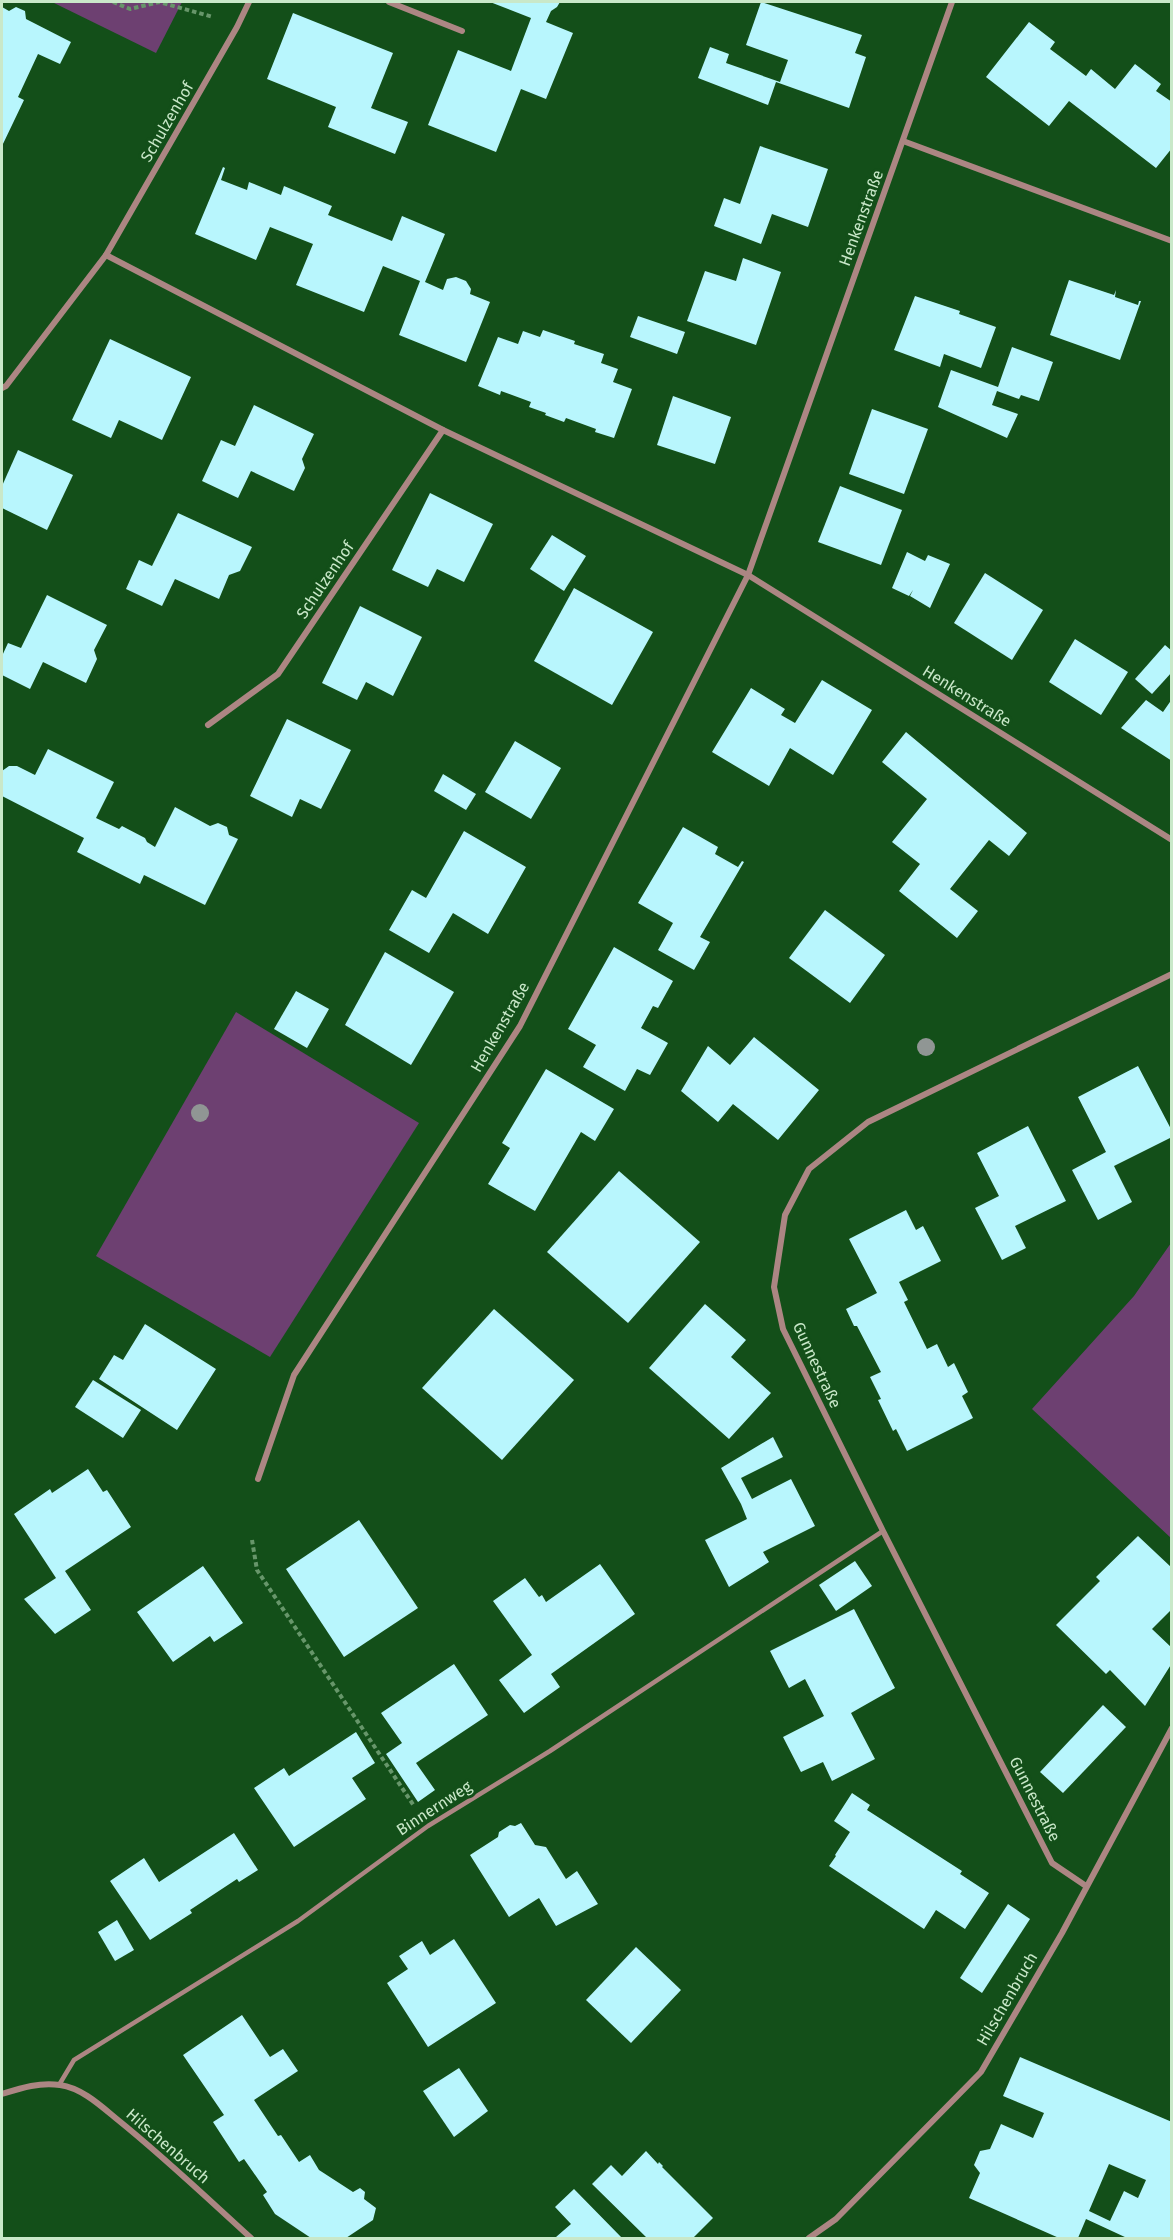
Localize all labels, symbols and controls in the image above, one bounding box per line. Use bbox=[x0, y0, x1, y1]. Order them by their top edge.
street label: Schulzenhof bbox=[137, 77, 198, 165]
street label: Henkenstraße bbox=[835, 167, 887, 269]
street label: Schulzenhof bbox=[292, 536, 359, 622]
street label: Henkenstraße bbox=[919, 661, 1015, 731]
street label: Henkenstraße bbox=[467, 979, 533, 1075]
street label: Gunnestraße bbox=[789, 1319, 845, 1411]
street label: Gunnestraße bbox=[1006, 1753, 1064, 1845]
street label: Binnernweg bbox=[393, 1776, 476, 1839]
street label: Hilschenbruch bbox=[973, 1949, 1041, 2049]
street label: Hilschenbruch bbox=[122, 2104, 214, 2188]

